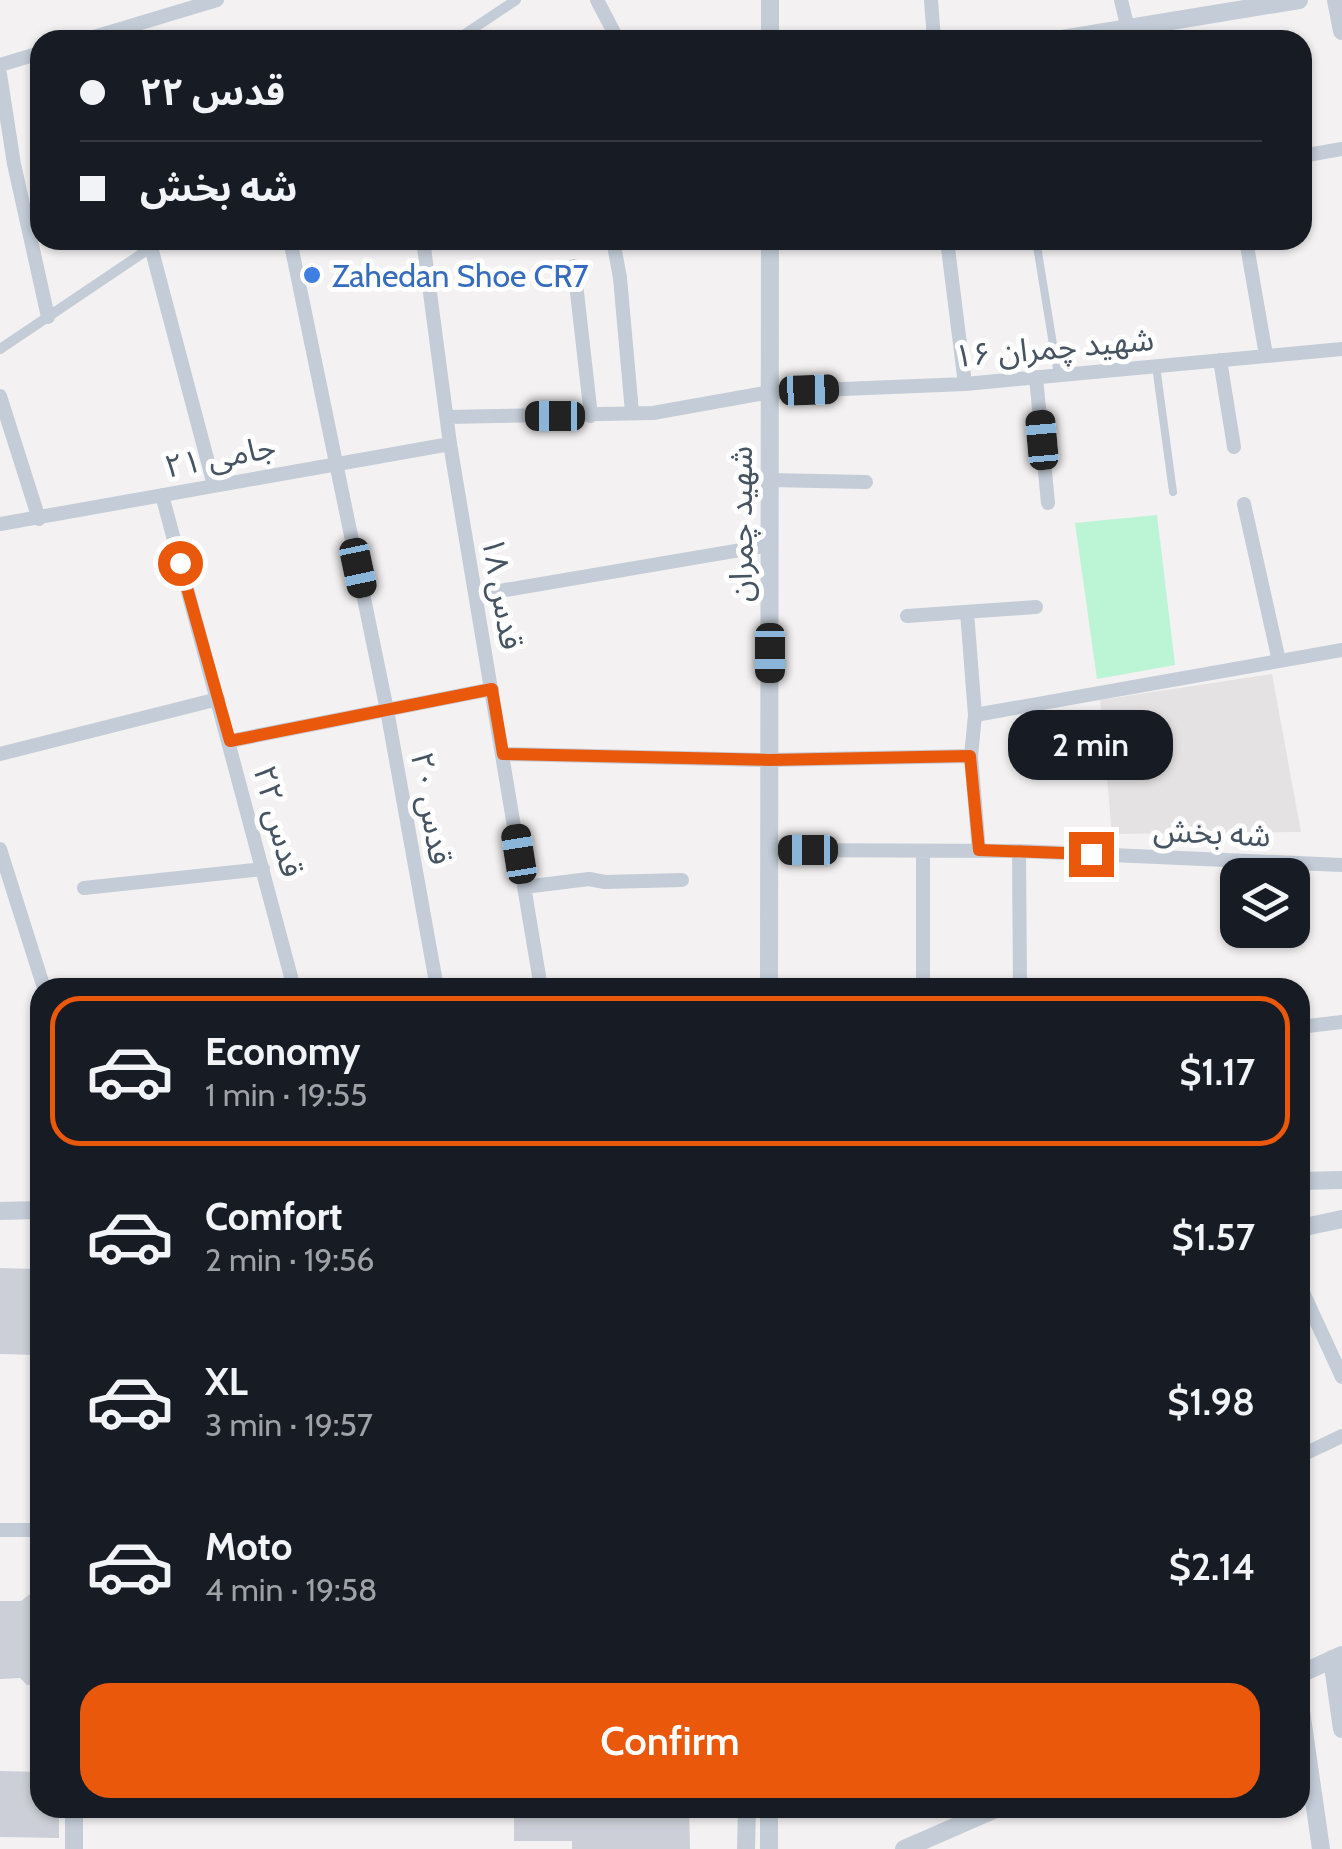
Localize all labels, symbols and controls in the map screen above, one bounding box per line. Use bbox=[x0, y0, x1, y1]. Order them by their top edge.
text: قدس ۲۲ bbox=[140, 68, 285, 115]
text: شه بخش bbox=[140, 164, 297, 211]
place label: Zahedan Shoe CR7 bbox=[332, 256, 589, 295]
marker: Zahedan Shoe CR7 bbox=[301, 264, 323, 286]
street label: شهید چمران ۱۶ bbox=[953, 319, 1155, 376]
car bbox=[778, 374, 840, 406]
car bbox=[525, 401, 585, 431]
car bbox=[1024, 409, 1060, 471]
street label: جامی ۲۱ bbox=[161, 426, 279, 486]
street label: شهید چمران bbox=[721, 446, 761, 602]
street label: قدس ۱۸ bbox=[474, 534, 532, 652]
car bbox=[337, 536, 379, 600]
route start bbox=[158, 541, 203, 586]
car bbox=[755, 623, 785, 683]
callout: 2 min bbox=[1008, 709, 1174, 779]
text: 2 min bbox=[1052, 725, 1129, 764]
street label: قدس ۲۰ bbox=[403, 749, 461, 867]
street label: قدس ۲۲ bbox=[245, 761, 313, 881]
street label: شه بخش bbox=[1152, 809, 1272, 855]
car bbox=[499, 822, 539, 886]
route end bbox=[1069, 832, 1114, 877]
car bbox=[778, 835, 838, 865]
map controls bbox=[1220, 858, 1310, 948]
button: layers bbox=[1220, 858, 1310, 948]
icon: car bbox=[85, 1026, 175, 1116]
text: Economy bbox=[205, 1028, 360, 1075]
text: $1.17 bbox=[1179, 1048, 1255, 1095]
text: 1 min · 19:55 bbox=[205, 1075, 367, 1114]
icon: car bbox=[85, 1191, 175, 1281]
text: Comfort bbox=[205, 1193, 342, 1240]
text: $1.57 bbox=[1171, 1213, 1255, 1260]
text: 2 min · 19:56 bbox=[205, 1240, 374, 1279]
icon: car bbox=[85, 1356, 175, 1446]
text: XL bbox=[205, 1358, 248, 1405]
text: $1.98 bbox=[1167, 1378, 1255, 1425]
text: 3 min · 19:57 bbox=[205, 1405, 373, 1444]
icon: car bbox=[85, 1521, 175, 1611]
text: Moto bbox=[205, 1523, 292, 1570]
text: $2.14 bbox=[1169, 1543, 1255, 1590]
text: 4 min · 19:58 bbox=[205, 1570, 377, 1609]
button: Confirm bbox=[80, 1683, 1260, 1798]

